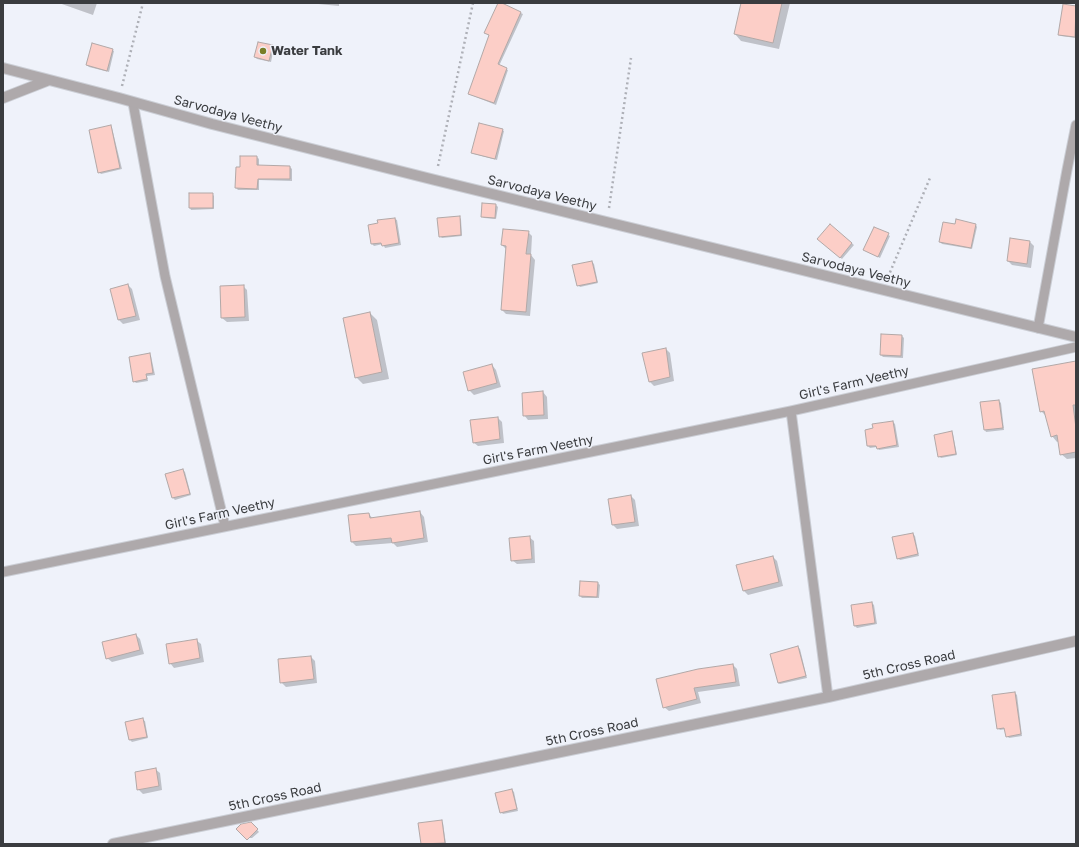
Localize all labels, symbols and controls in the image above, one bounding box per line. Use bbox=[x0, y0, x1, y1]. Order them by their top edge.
place label: Water Tank bbox=[271, 43, 342, 59]
marker: Water Tank bbox=[258, 46, 268, 56]
street label: Sarvodaya Veethy bbox=[172, 92, 284, 136]
street label: Sarvodaya Veethy bbox=[486, 172, 598, 214]
street label: Sarvodaya Veethy bbox=[800, 249, 912, 291]
street label: Girl's Farm Veethy bbox=[798, 363, 910, 403]
street label: Girl's Farm Veethy bbox=[481, 432, 595, 468]
street label: Girl's Farm Veethy bbox=[163, 495, 277, 533]
street label: 5th Cross Road bbox=[861, 647, 957, 683]
street label: 5th Cross Road bbox=[544, 715, 640, 749]
street label: 5th Cross Road bbox=[227, 780, 323, 814]

